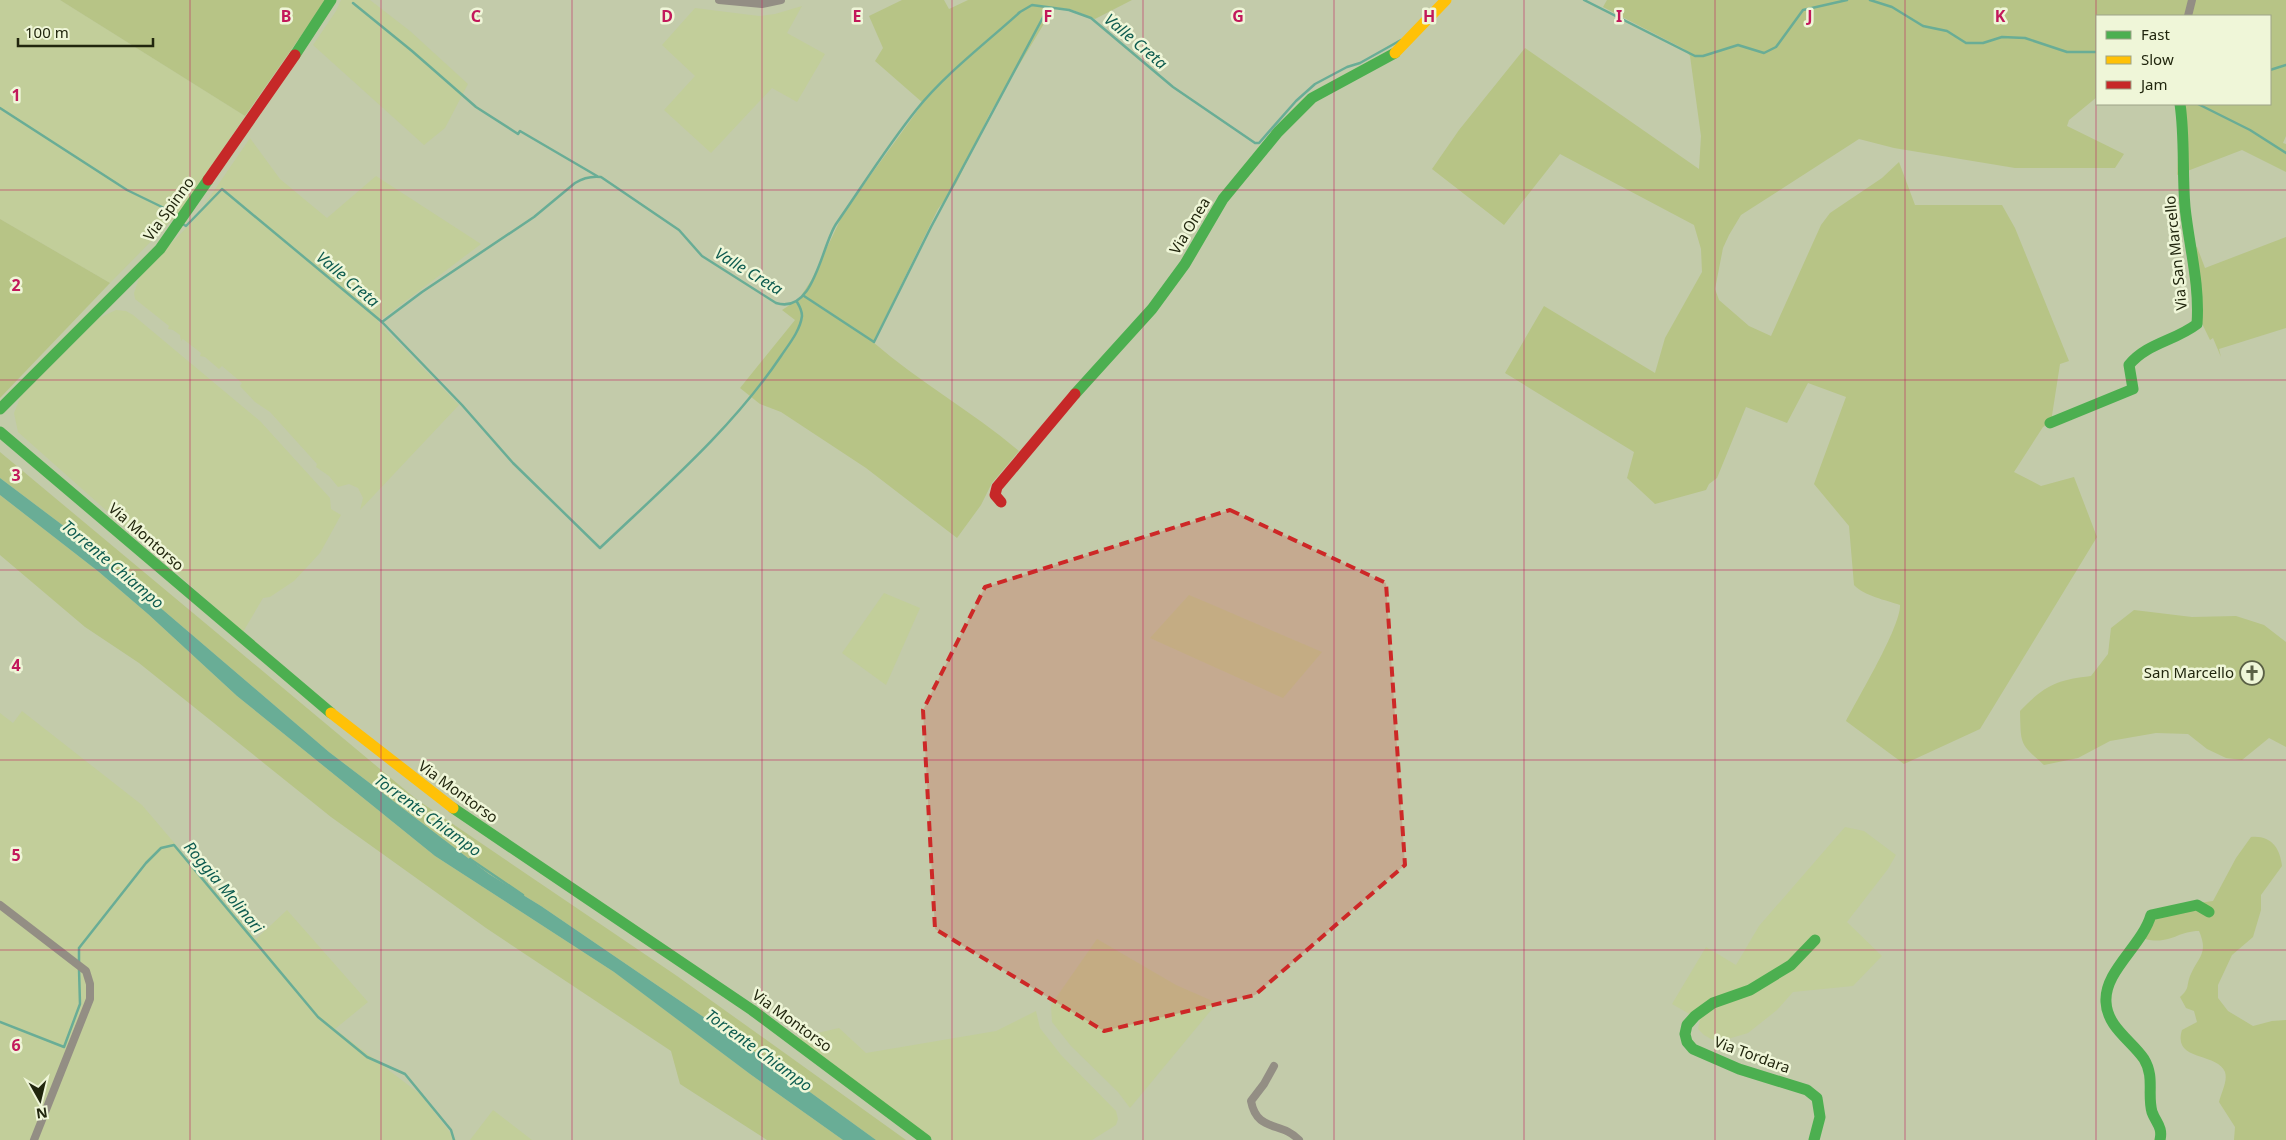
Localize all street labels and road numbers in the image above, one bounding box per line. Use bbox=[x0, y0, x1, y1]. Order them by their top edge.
street label: Via Spinno bbox=[138, 173, 198, 244]
street label: Via Onea bbox=[1164, 193, 1214, 258]
street label: Via San Marcello bbox=[2159, 195, 2191, 312]
street label: Via Montorso bbox=[105, 498, 189, 575]
street label: Via Montorso bbox=[415, 755, 503, 827]
street label: Via Montorso bbox=[749, 984, 837, 1056]
street label: Via Tordara bbox=[1712, 1031, 1793, 1077]

